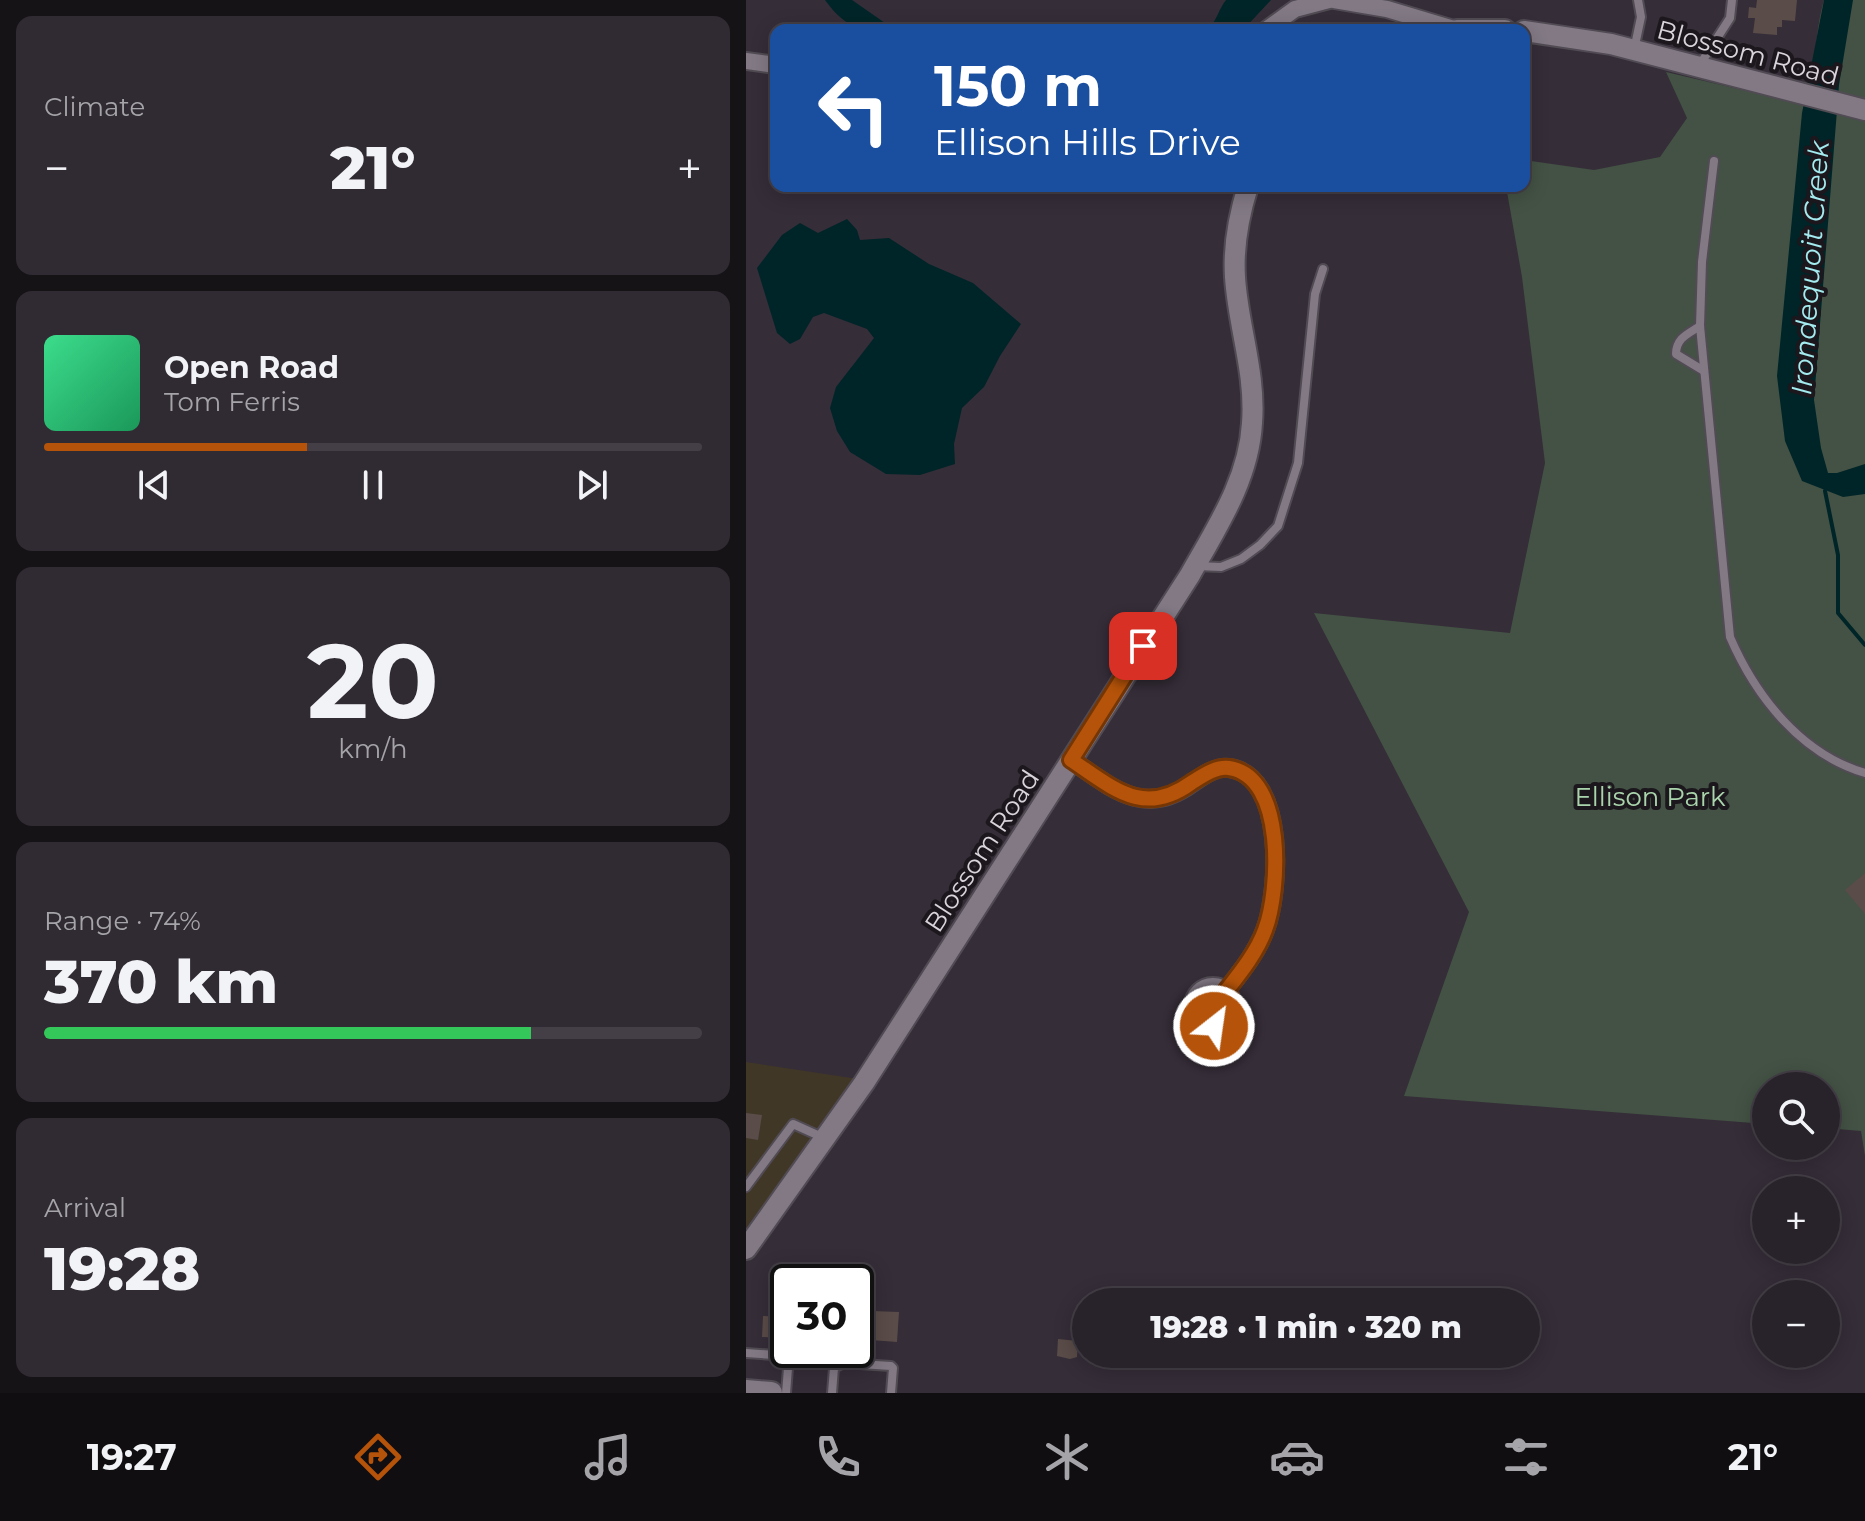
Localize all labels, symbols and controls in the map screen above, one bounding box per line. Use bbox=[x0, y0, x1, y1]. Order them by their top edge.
street label: Blossom Road bbox=[1654, 13, 1842, 93]
text: 150 m bbox=[934, 52, 1102, 120]
icon: left bbox=[802, 56, 906, 160]
text: Climate bbox=[44, 91, 145, 123]
text: Ellison Hills Drive bbox=[934, 120, 1241, 164]
text: 21° bbox=[330, 131, 416, 204]
water label: Irondequoit Creek bbox=[1784, 138, 1836, 396]
text: − bbox=[44, 141, 69, 195]
text: + bbox=[677, 141, 702, 195]
text: Open Road bbox=[164, 349, 339, 386]
text: Tom Ferris bbox=[164, 386, 300, 418]
icon: previous bbox=[132, 463, 176, 507]
icon: pause bbox=[351, 463, 395, 507]
icon: next bbox=[570, 463, 614, 507]
pin bbox=[1109, 612, 1177, 680]
text: 20 bbox=[307, 617, 439, 744]
icon: arrive bbox=[1121, 624, 1165, 668]
text: km/h bbox=[338, 733, 408, 765]
street label: Blossom Road bbox=[918, 764, 1046, 938]
park label: Ellison Park bbox=[1574, 781, 1726, 813]
text: Range · 74% bbox=[44, 905, 201, 937]
text: 370 km bbox=[44, 945, 278, 1018]
position arrow bbox=[1172, 984, 1256, 1068]
map controls bbox=[1752, 1072, 1840, 1368]
button: search bbox=[1752, 1072, 1840, 1160]
button: + bbox=[1752, 1176, 1840, 1264]
text: Arrival bbox=[44, 1192, 126, 1224]
text: 19:28 bbox=[44, 1232, 200, 1305]
speed limit sign: 30 bbox=[770, 1264, 874, 1368]
button: − bbox=[1752, 1280, 1840, 1368]
text: 19:28 · 1 min · 320 m bbox=[1150, 1309, 1462, 1346]
icon: directions bbox=[350, 1429, 406, 1485]
icon: music bbox=[580, 1429, 636, 1485]
icon: phone bbox=[810, 1429, 866, 1485]
icon: climate bbox=[1039, 1429, 1095, 1485]
icon: car bbox=[1269, 1429, 1325, 1485]
icon: filters bbox=[1498, 1429, 1554, 1485]
text: 19:27 bbox=[87, 1435, 177, 1479]
text: 21° bbox=[1728, 1435, 1778, 1479]

